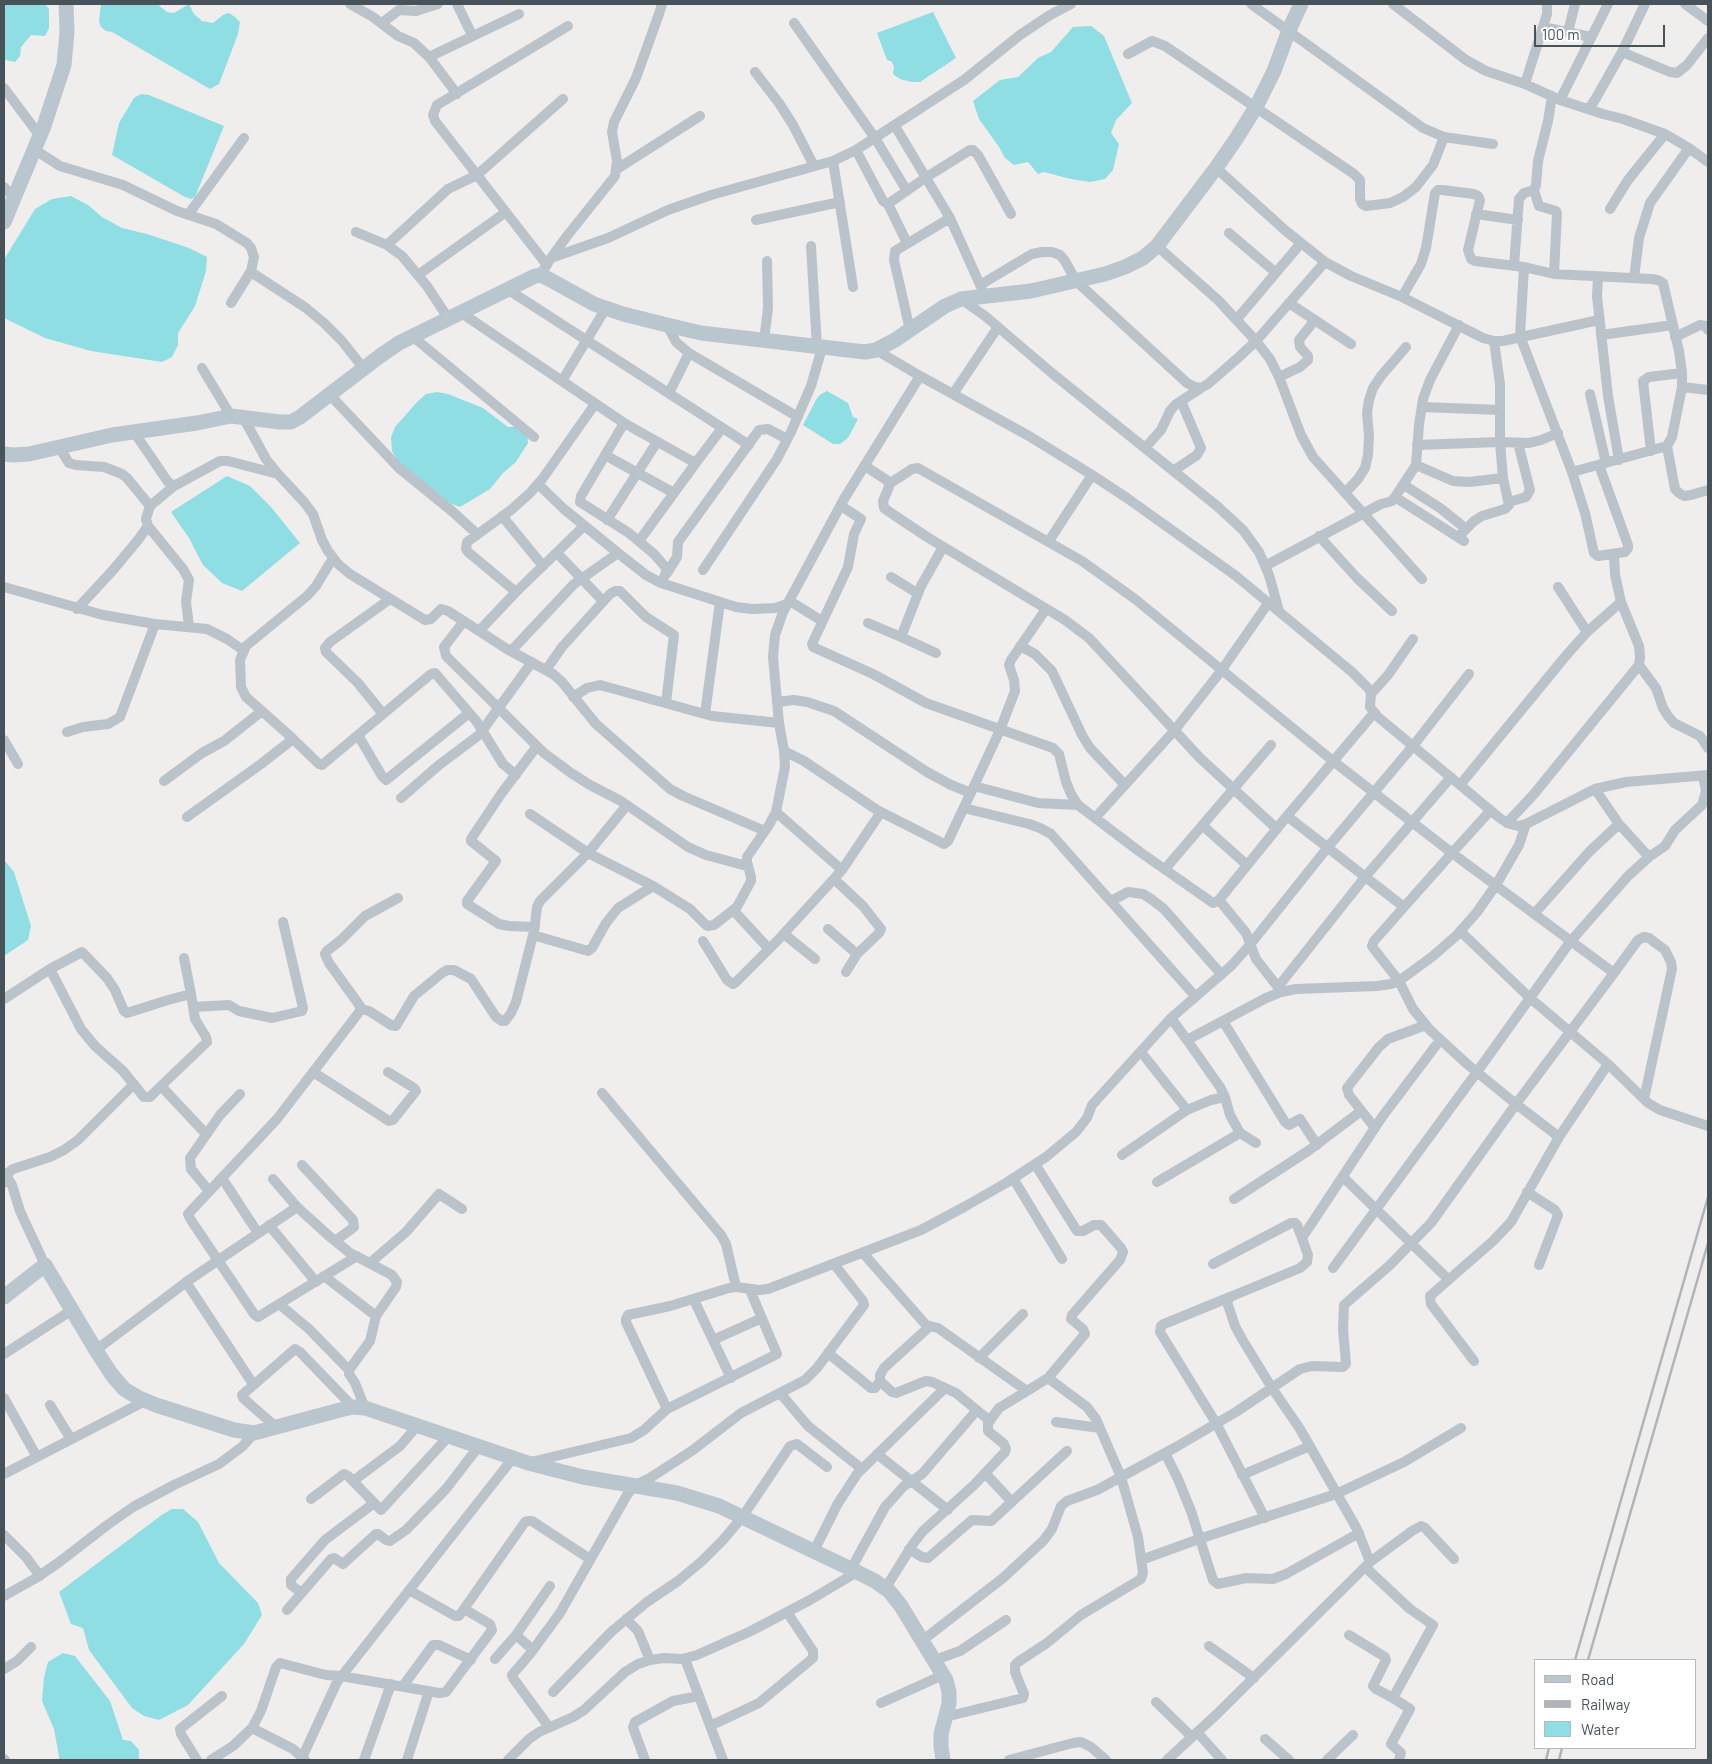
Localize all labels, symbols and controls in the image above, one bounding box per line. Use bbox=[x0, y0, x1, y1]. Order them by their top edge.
scale bar bbox=[1537, 15, 1668, 47]
text: 100 m bbox=[1542, 25, 1580, 43]
legend bbox=[1534, 1659, 1697, 1749]
text: Road bbox=[1581, 1670, 1614, 1688]
text: Railway bbox=[1581, 1695, 1630, 1713]
text: Water bbox=[1581, 1720, 1620, 1738]

